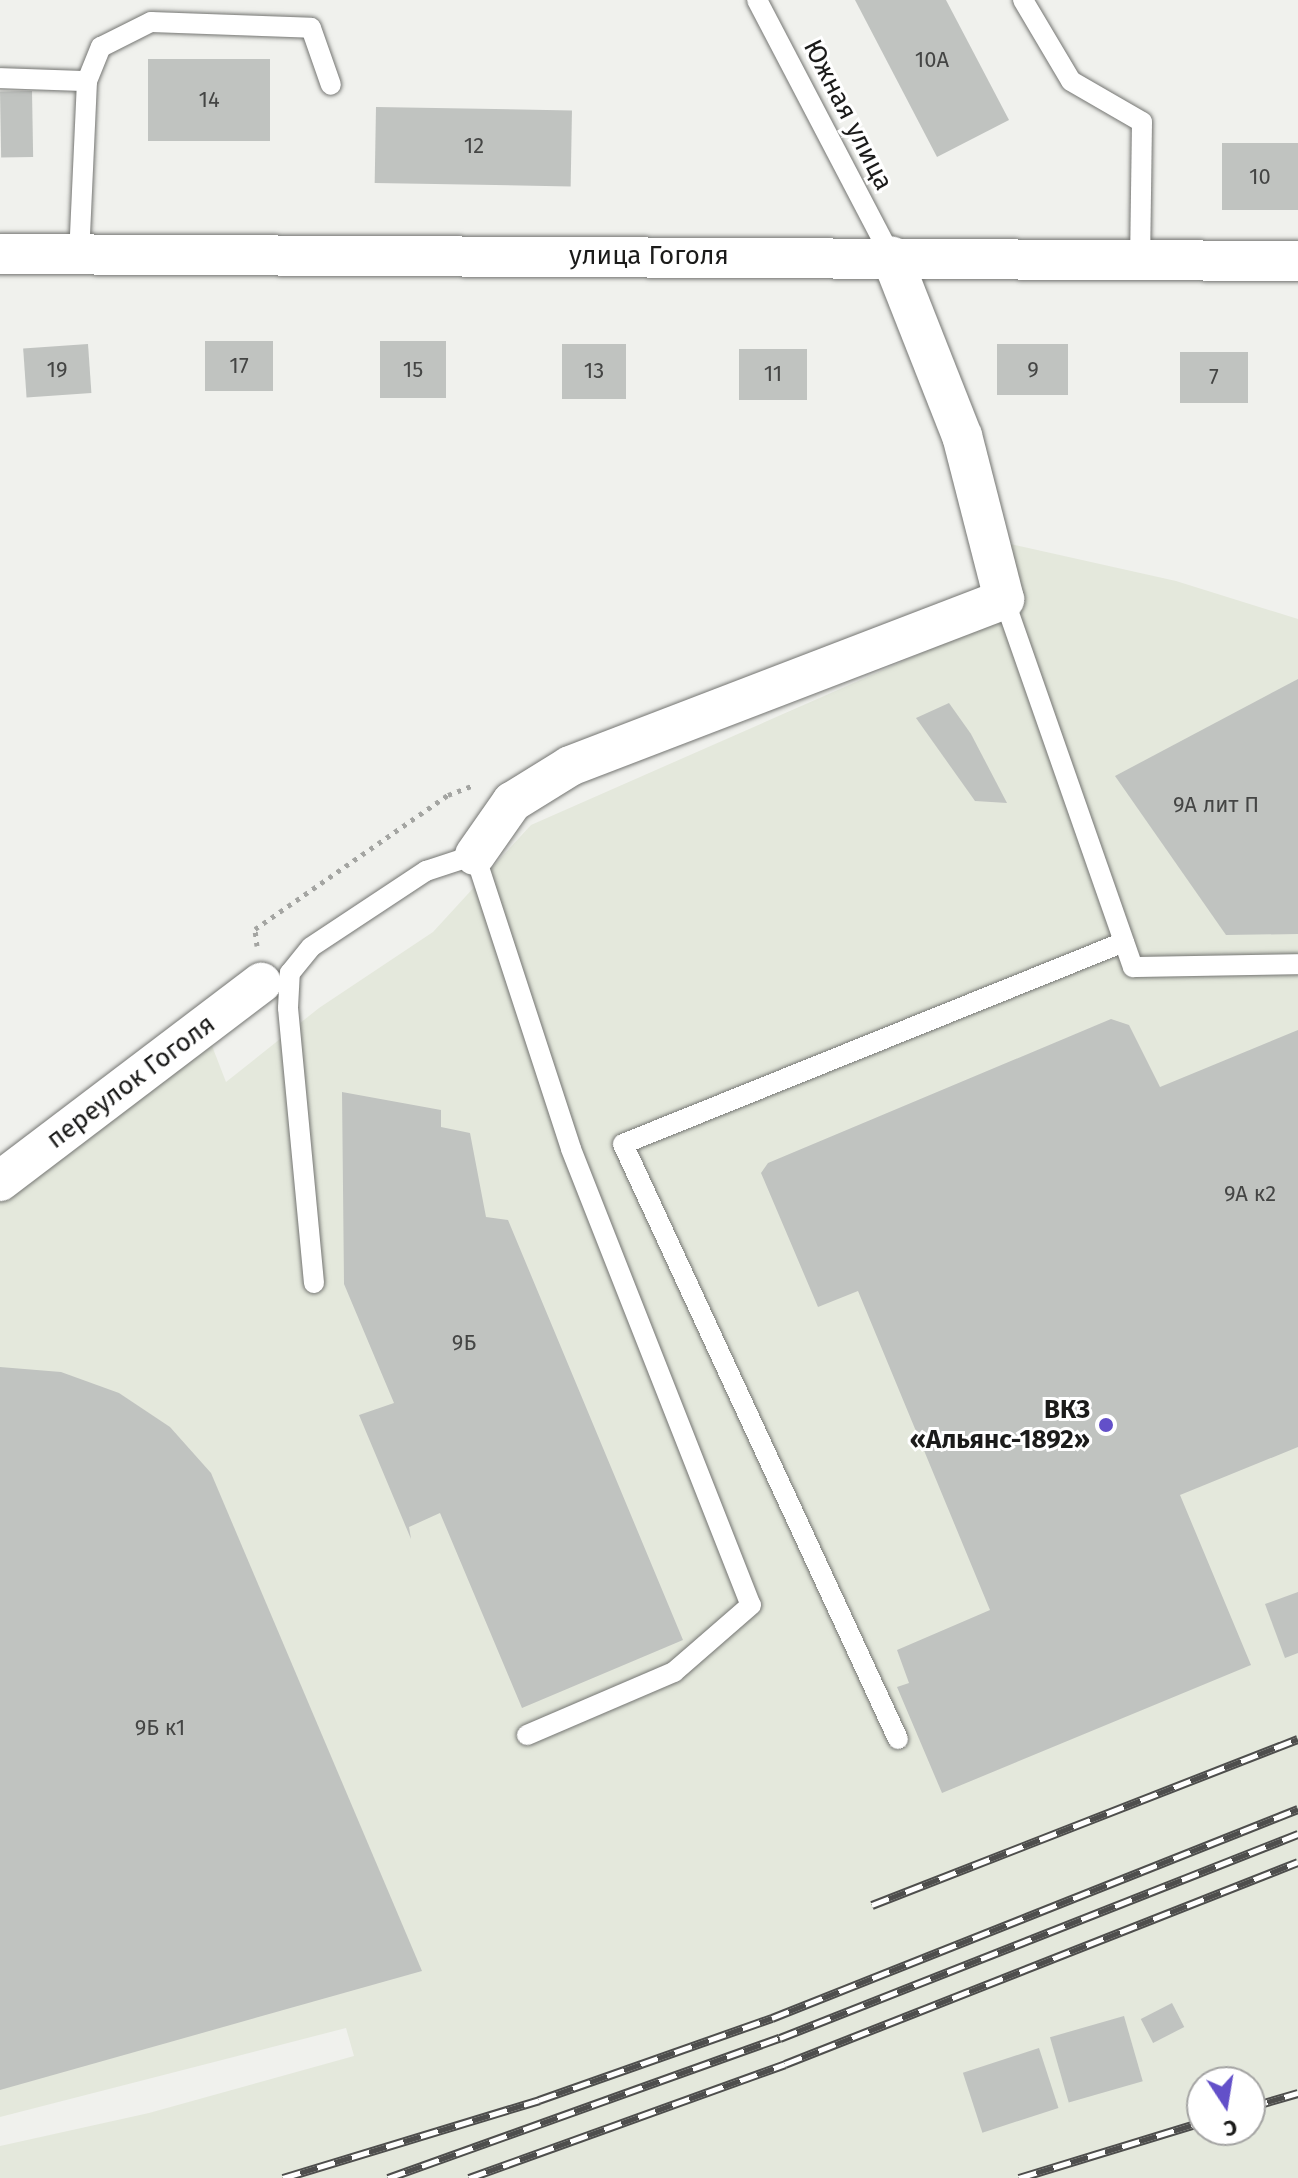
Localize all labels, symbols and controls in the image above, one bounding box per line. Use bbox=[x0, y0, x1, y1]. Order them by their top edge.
street label: Южная улица bbox=[797, 34, 899, 196]
house number: 10А bbox=[915, 47, 949, 73]
house number: 14 bbox=[198, 87, 220, 113]
house number: 12 bbox=[464, 133, 484, 159]
house number: 10 bbox=[1249, 164, 1271, 190]
street label: улица Гоголя bbox=[569, 240, 729, 272]
house number: 17 bbox=[229, 353, 249, 379]
house number: 19 bbox=[46, 357, 68, 383]
house number: 15 bbox=[403, 357, 423, 383]
house number: 9 bbox=[1027, 357, 1039, 383]
house number: 13 bbox=[584, 358, 604, 384]
house number: 11 bbox=[764, 361, 782, 387]
house number: 7 bbox=[1209, 364, 1219, 390]
house number: 9А лит П bbox=[1173, 792, 1259, 818]
street label: переулок Гоголя bbox=[41, 1009, 221, 1155]
house number: 9А к2 bbox=[1224, 1181, 1276, 1207]
house number: 9Б bbox=[452, 1330, 476, 1356]
place label: ВКЗ «Альянс-1892» bbox=[910, 1394, 1090, 1456]
marker: ВКЗ «Альянс-1892» bbox=[1097, 1416, 1115, 1434]
house number: 9Б к1 bbox=[135, 1715, 185, 1741]
north arrow bbox=[1186, 2066, 1266, 2146]
text: С bbox=[1222, 2113, 1240, 2143]

